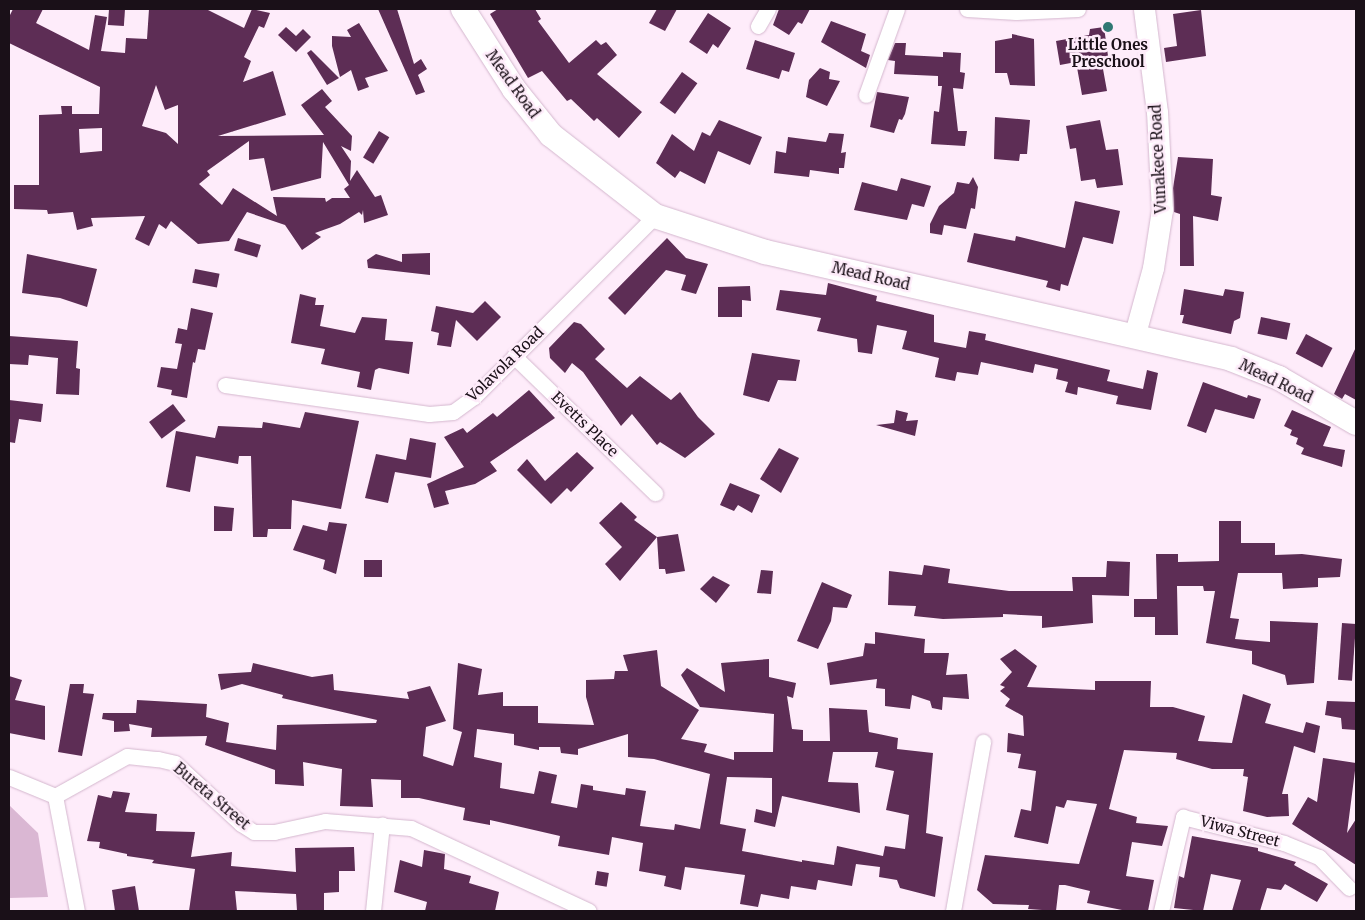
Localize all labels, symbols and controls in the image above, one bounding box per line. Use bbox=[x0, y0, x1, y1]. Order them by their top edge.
marker: Little Ones Preschool bbox=[1102, 21, 1114, 33]
place label: Little Ones Preschool bbox=[1068, 35, 1148, 70]
street label: Mead Road bbox=[482, 46, 544, 122]
street label: Vunakece Road bbox=[1146, 104, 1170, 214]
street label: Mead Road bbox=[830, 258, 912, 294]
street label: Volavola Road bbox=[463, 323, 547, 405]
street label: Mead Road bbox=[1236, 355, 1316, 407]
street label: Evetts Place bbox=[548, 388, 622, 460]
street label: Bureta Street bbox=[170, 759, 254, 833]
street label: Viwa Street bbox=[1198, 812, 1282, 850]

